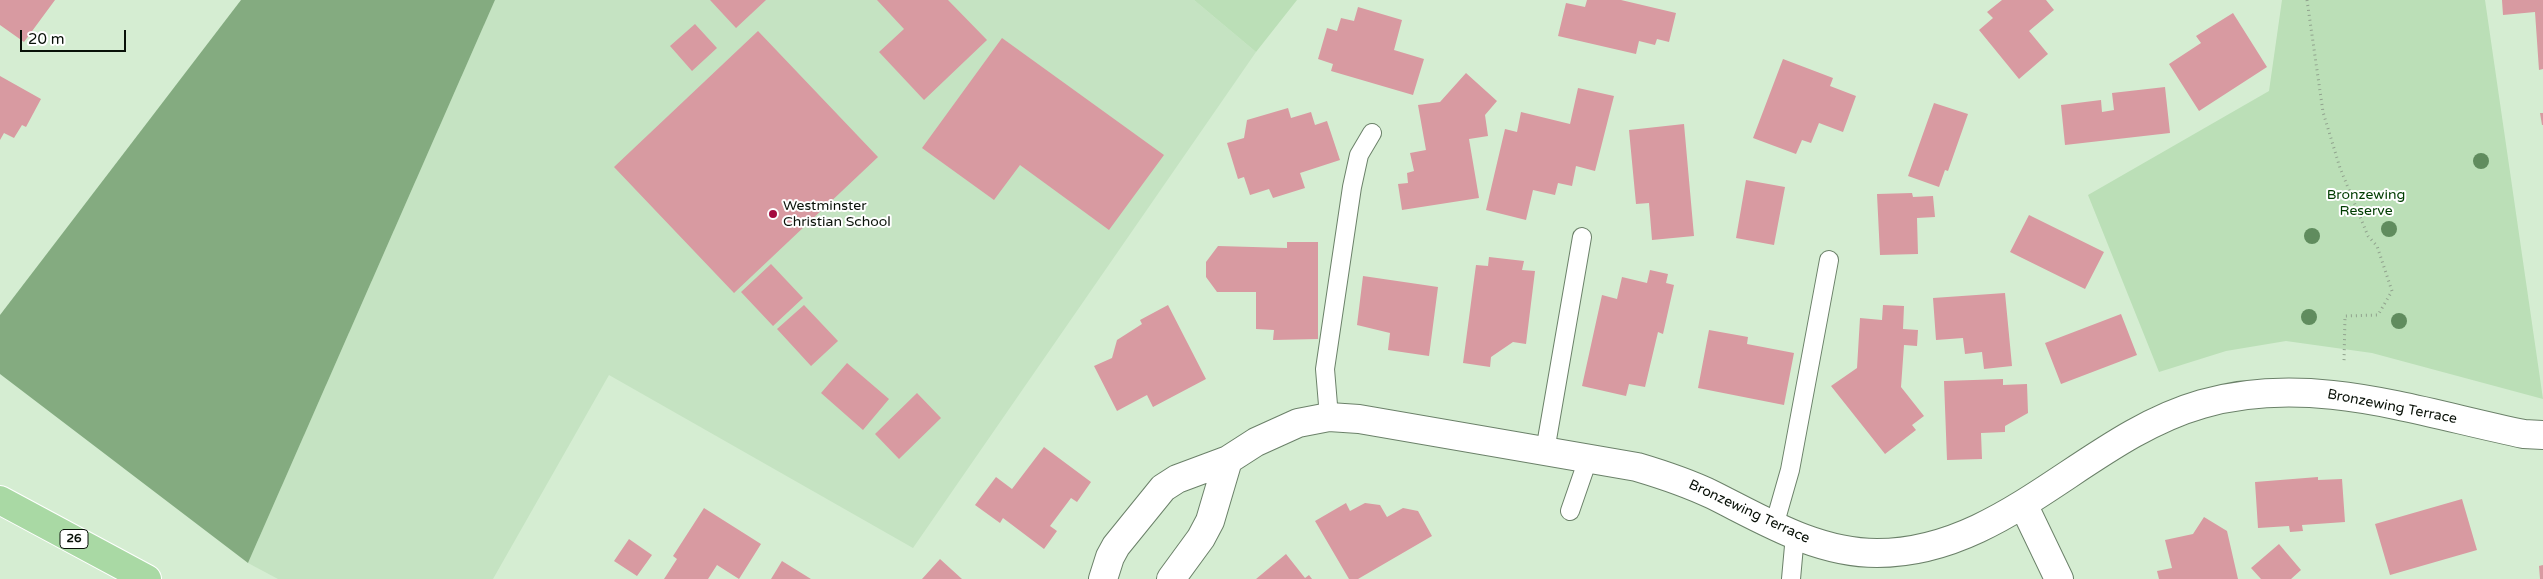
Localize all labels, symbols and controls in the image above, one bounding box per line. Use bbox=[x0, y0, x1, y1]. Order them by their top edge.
scale bar bbox=[22, 20, 129, 52]
text: 20 m bbox=[28, 30, 65, 48]
park label: Bronzewing Reserve bbox=[2327, 187, 2405, 220]
place label: Westminster Christian School bbox=[783, 198, 891, 230]
marker: Westminster Christian School bbox=[767, 208, 779, 220]
street label: Bronzewing Terrace bbox=[2326, 386, 2458, 428]
street label: Bronzewing Terrace bbox=[1686, 477, 1812, 547]
road number: 26 bbox=[60, 530, 88, 548]

